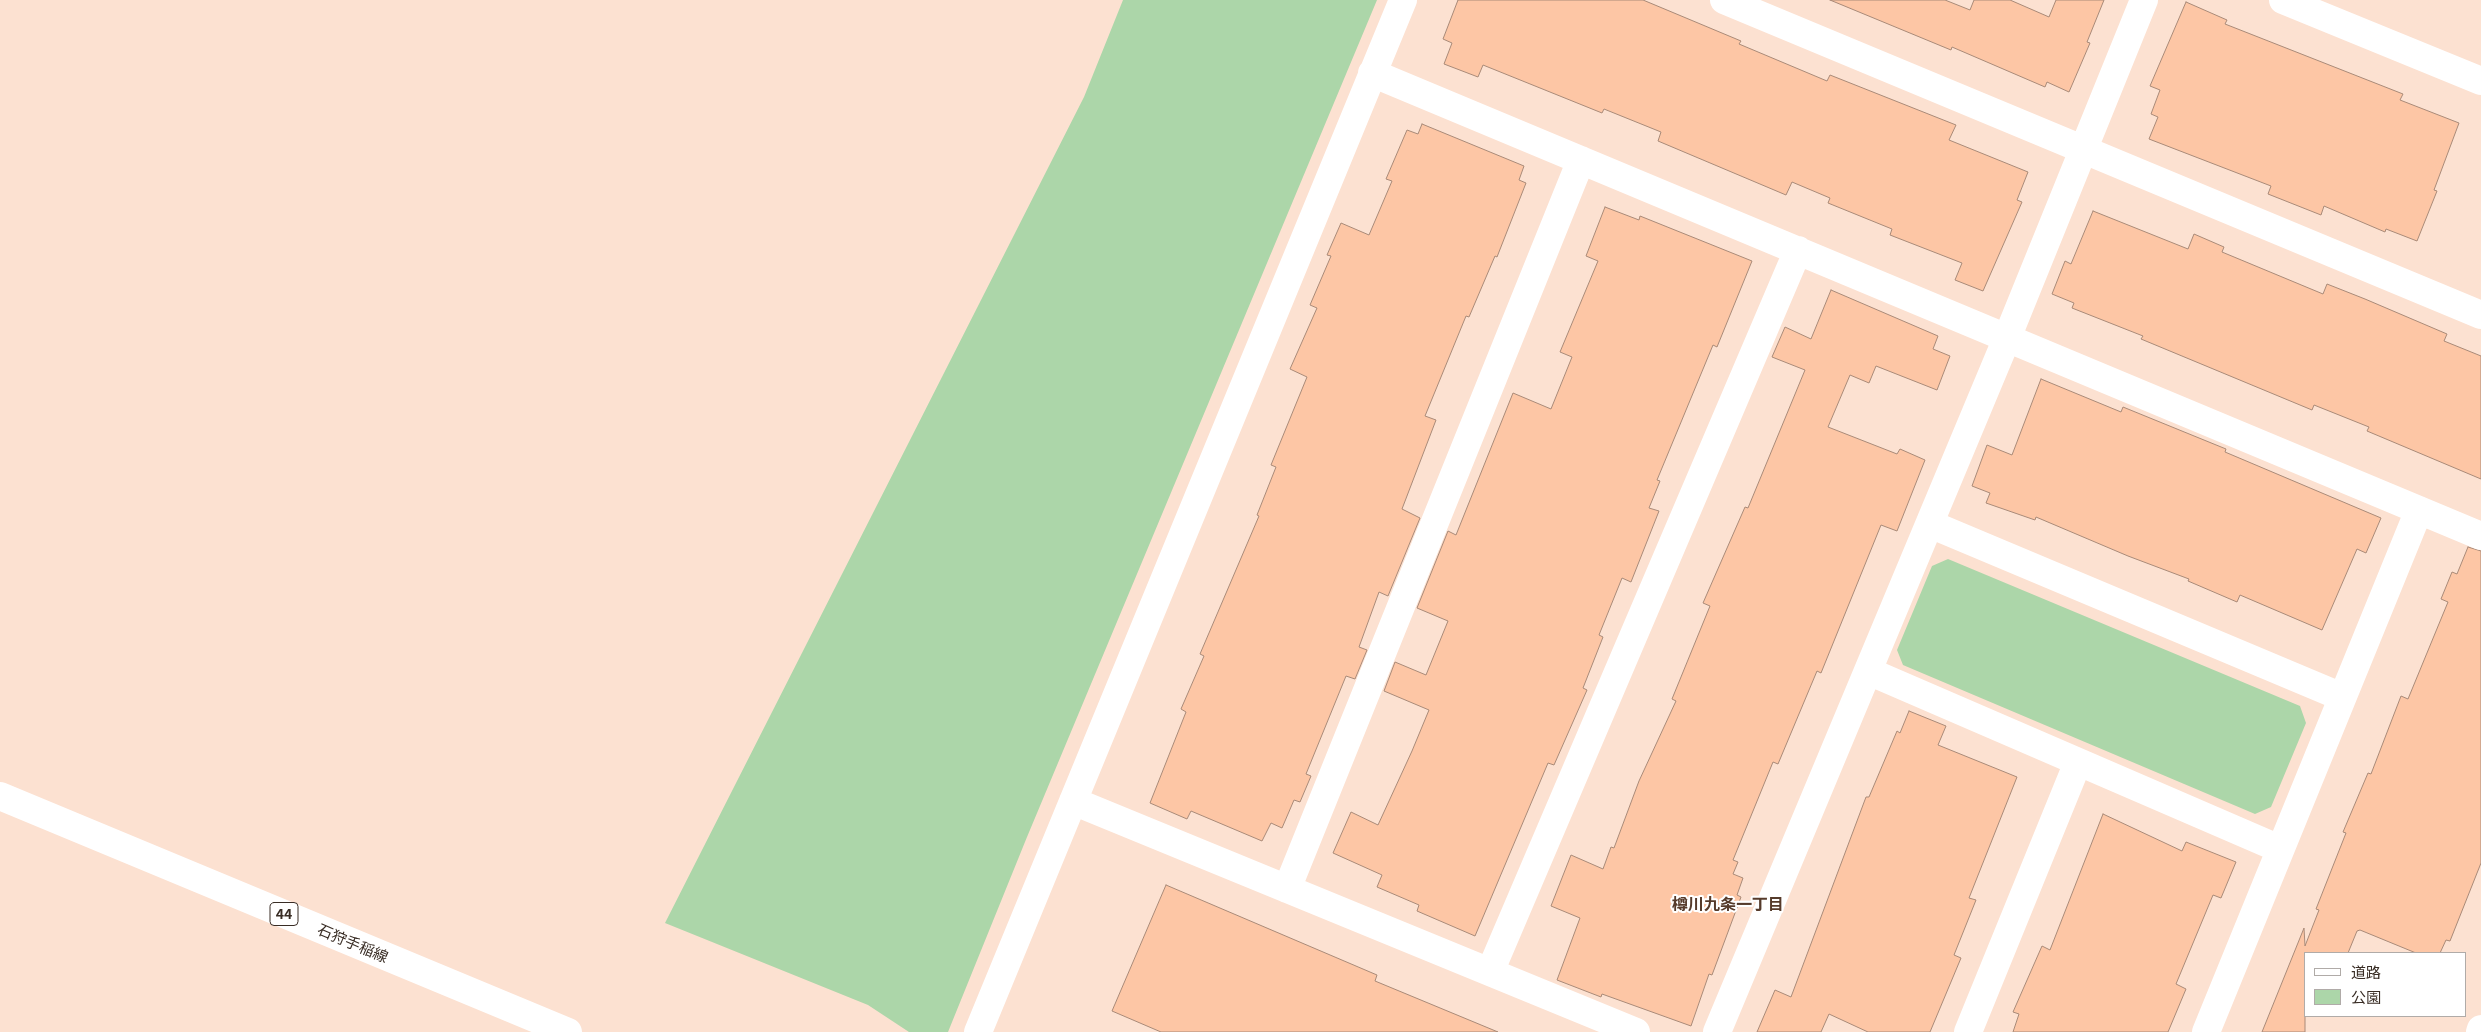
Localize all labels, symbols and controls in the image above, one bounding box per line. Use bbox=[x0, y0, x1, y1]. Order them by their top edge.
district label: 樽川九条一丁目 bbox=[1672, 894, 1784, 914]
road number: 44 bbox=[270, 902, 298, 926]
street label: 石狩手稲線 bbox=[315, 920, 391, 966]
legend bbox=[2304, 952, 2466, 1017]
text: 道路 bbox=[2351, 961, 2381, 982]
text: 公園 bbox=[2351, 986, 2381, 1007]

